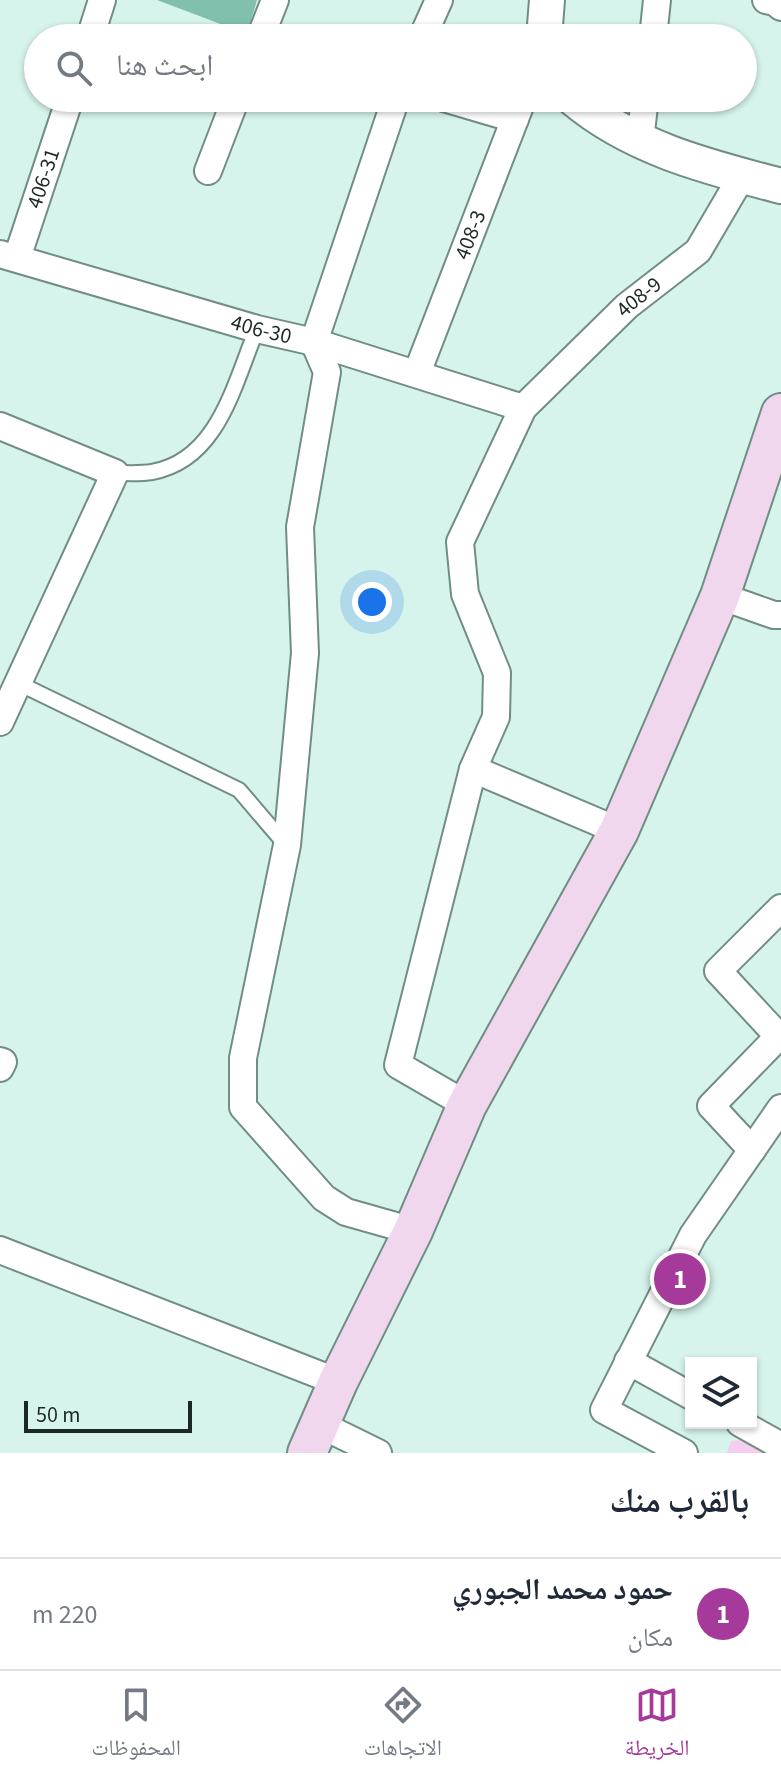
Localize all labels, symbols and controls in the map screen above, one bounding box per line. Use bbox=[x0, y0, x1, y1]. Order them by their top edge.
search box bbox=[24, 24, 757, 112]
text: ابحث هنا bbox=[116, 44, 213, 87]
icon: search bbox=[52, 46, 96, 90]
street label: 406-31 bbox=[19, 144, 68, 212]
street label: 408-3 bbox=[446, 206, 494, 264]
street label: 408-9 bbox=[608, 269, 668, 325]
street label: 406-30 bbox=[227, 306, 295, 352]
your location bbox=[352, 582, 392, 622]
pin: 1 bbox=[654, 1249, 706, 1309]
map controls bbox=[685, 1357, 757, 1429]
button: layers bbox=[685, 1357, 757, 1429]
scale bar bbox=[24, 1397, 192, 1433]
text: 50 m bbox=[36, 1399, 81, 1431]
text: بالقرب منك bbox=[609, 1477, 749, 1526]
text: حمود محمد الجبوري bbox=[452, 1568, 673, 1611]
text: 220 m bbox=[32, 1596, 98, 1633]
text: 1 bbox=[716, 1596, 730, 1633]
text: مكان bbox=[627, 1619, 673, 1656]
tab: المحفوظات bbox=[91, 1683, 181, 1769]
tab: الاتجاهات bbox=[364, 1683, 442, 1769]
tab: الخريطة bbox=[625, 1683, 690, 1769]

